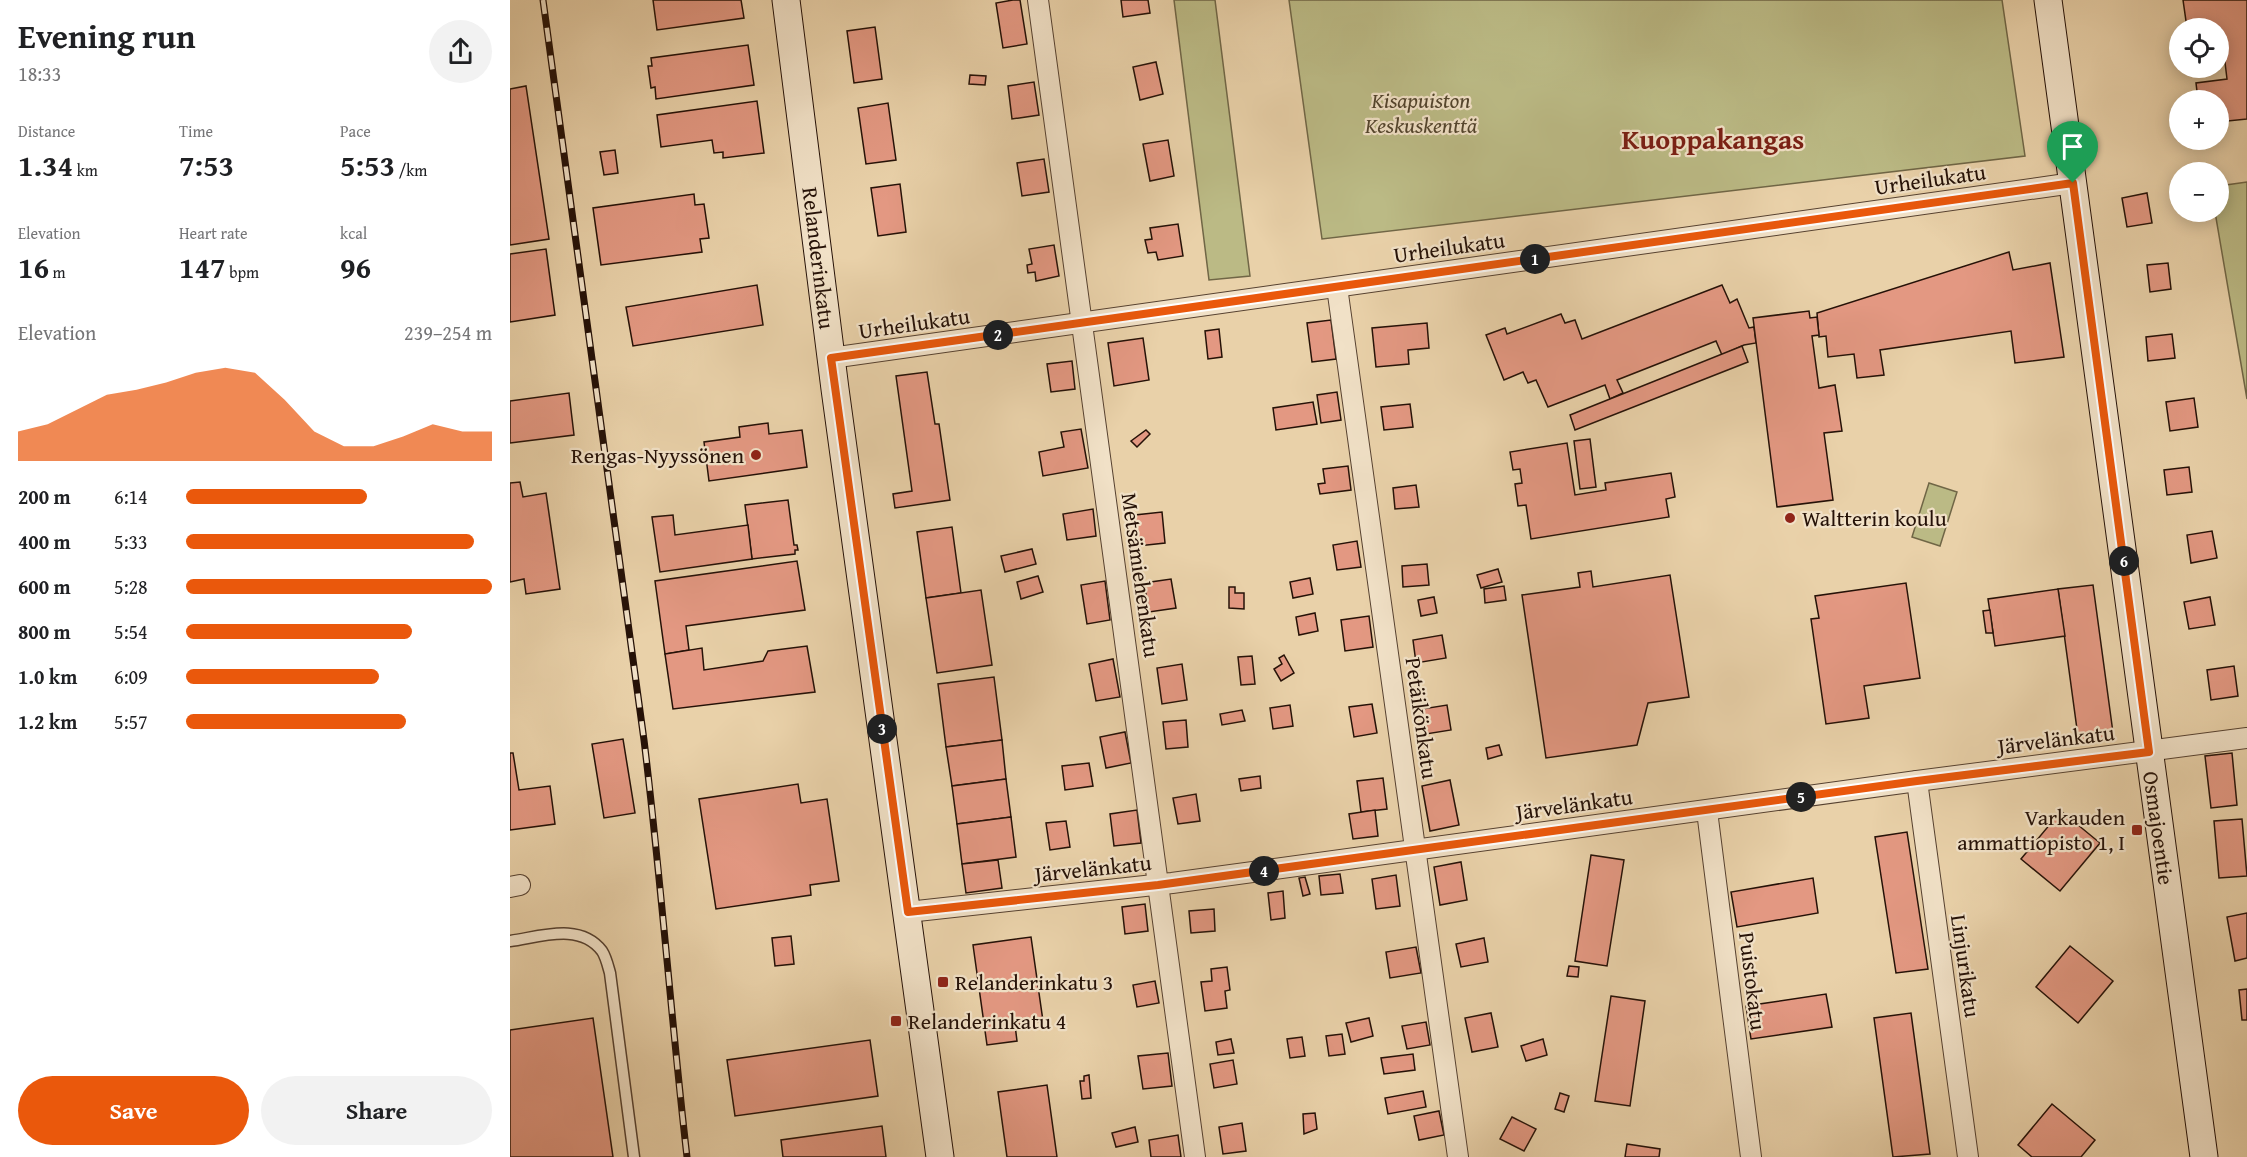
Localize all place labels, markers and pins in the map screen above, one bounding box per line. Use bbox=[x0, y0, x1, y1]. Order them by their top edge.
pin bbox=[2047, 121, 2098, 183]
pin: 1 bbox=[1520, 244, 1550, 274]
pin: 2 bbox=[983, 320, 1013, 350]
place label: Rengas-Nyyssönen bbox=[571, 439, 745, 471]
marker: Rengas-Nyyssönen bbox=[749, 448, 763, 462]
place label: Waltterin koulu bbox=[1802, 502, 1947, 534]
marker: Waltterin koulu bbox=[1783, 511, 1797, 525]
pin: 6 bbox=[2109, 546, 2139, 576]
pin: 3 bbox=[867, 714, 897, 744]
pin: 5 bbox=[1786, 782, 1816, 812]
place label: Varkauden ammattiopisto 1, I bbox=[1957, 801, 2126, 858]
marker: Varkauden ammattiopisto 1, I bbox=[2130, 823, 2144, 837]
pin: 4 bbox=[1249, 856, 1279, 886]
place label: Relanderinkatu 3 bbox=[955, 966, 1113, 998]
marker: Relanderinkatu 3 bbox=[936, 975, 950, 989]
place label: Relanderinkatu 4 bbox=[908, 1005, 1066, 1037]
marker: Relanderinkatu 4 bbox=[889, 1014, 903, 1028]

